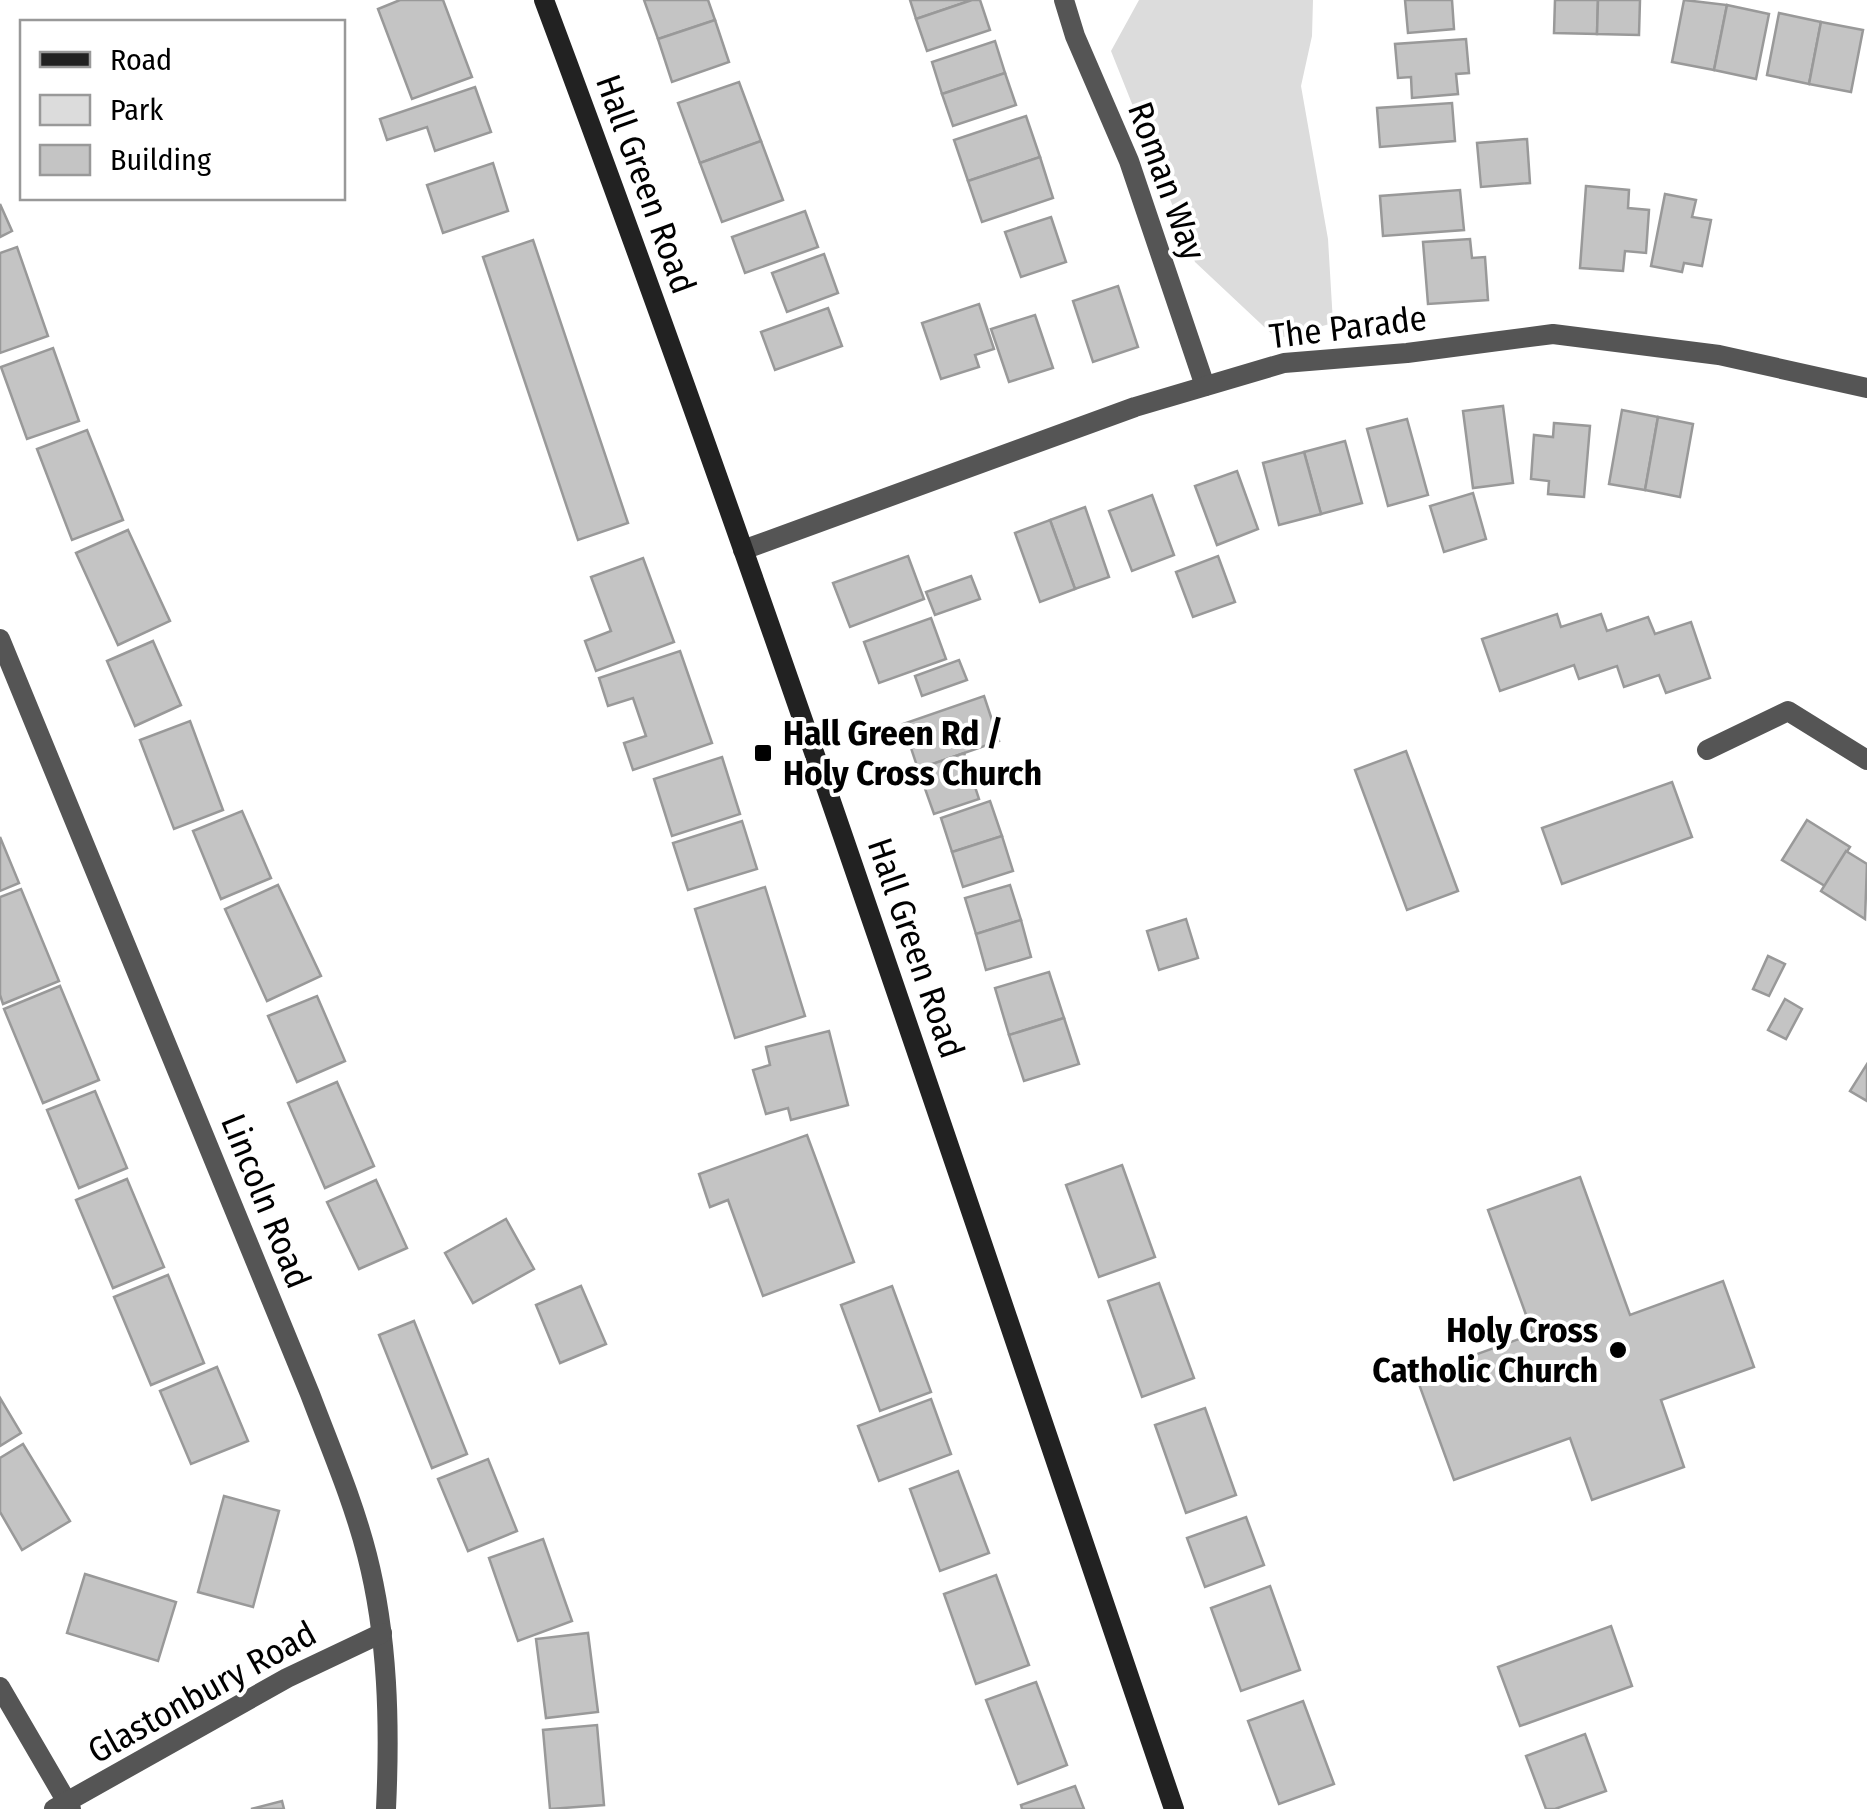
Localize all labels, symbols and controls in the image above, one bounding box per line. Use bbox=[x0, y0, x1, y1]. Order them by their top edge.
legend bbox=[20, 20, 345, 200]
text: Road bbox=[110, 42, 172, 78]
street label: Hall Green Road bbox=[587, 69, 705, 299]
text: Park bbox=[110, 92, 163, 128]
street label: Roman Way bbox=[1119, 96, 1215, 266]
text: Building bbox=[110, 142, 212, 178]
street label: The Parade bbox=[1267, 297, 1429, 357]
place label: Hall Green Rd / Holy Cross Church bbox=[783, 712, 1042, 794]
marker: Hall Green Rd / Holy Cross Church bbox=[752, 742, 774, 764]
street label: Hall Green Road bbox=[859, 833, 973, 1063]
street label: Lincoln Road bbox=[212, 1108, 320, 1294]
place label: Holy Cross Catholic Church bbox=[1372, 1309, 1598, 1391]
marker: Holy Cross Catholic Church bbox=[1607, 1339, 1629, 1361]
street label: Glastonbury Road bbox=[81, 1612, 323, 1772]

